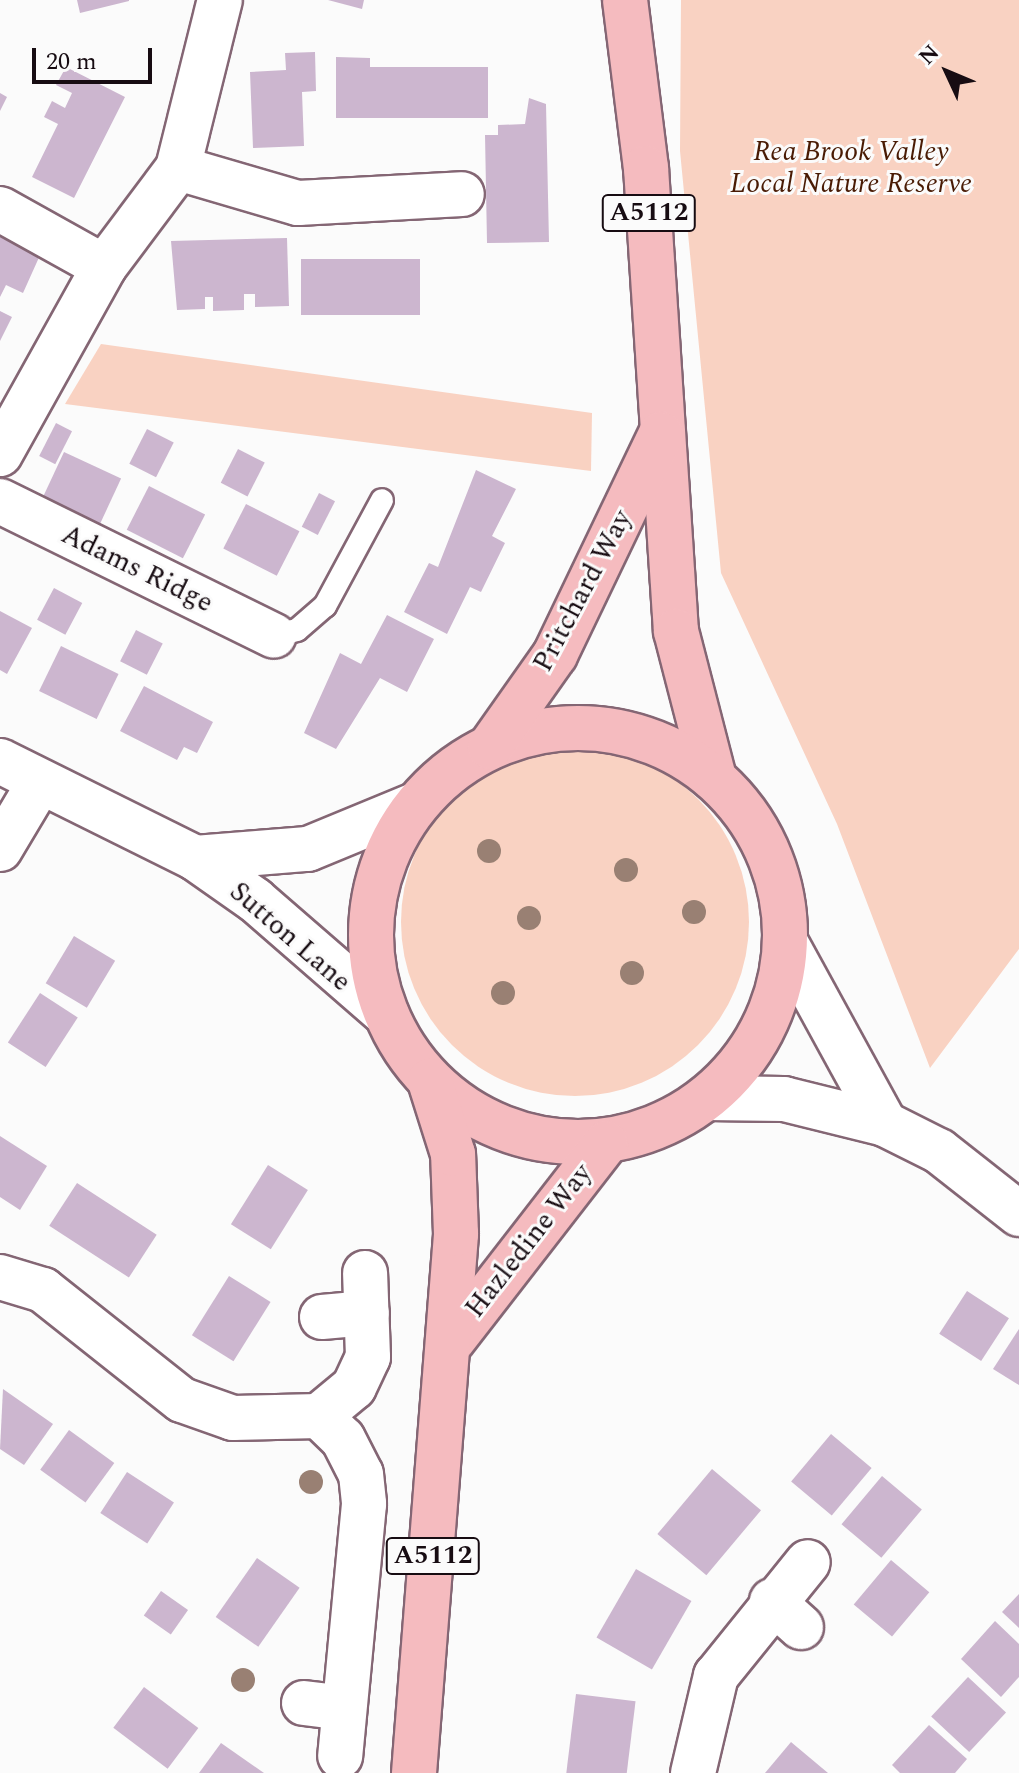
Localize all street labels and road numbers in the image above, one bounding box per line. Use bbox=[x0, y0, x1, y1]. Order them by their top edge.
road number: A5112 bbox=[601, 191, 697, 235]
street label: Pritchard Way bbox=[526, 504, 640, 678]
street label: Adams Ridge bbox=[56, 518, 218, 620]
street label: Sutton Lane bbox=[222, 875, 358, 999]
street label: Hazledine Way bbox=[458, 1157, 600, 1325]
road number: A5112 bbox=[385, 1534, 481, 1578]

